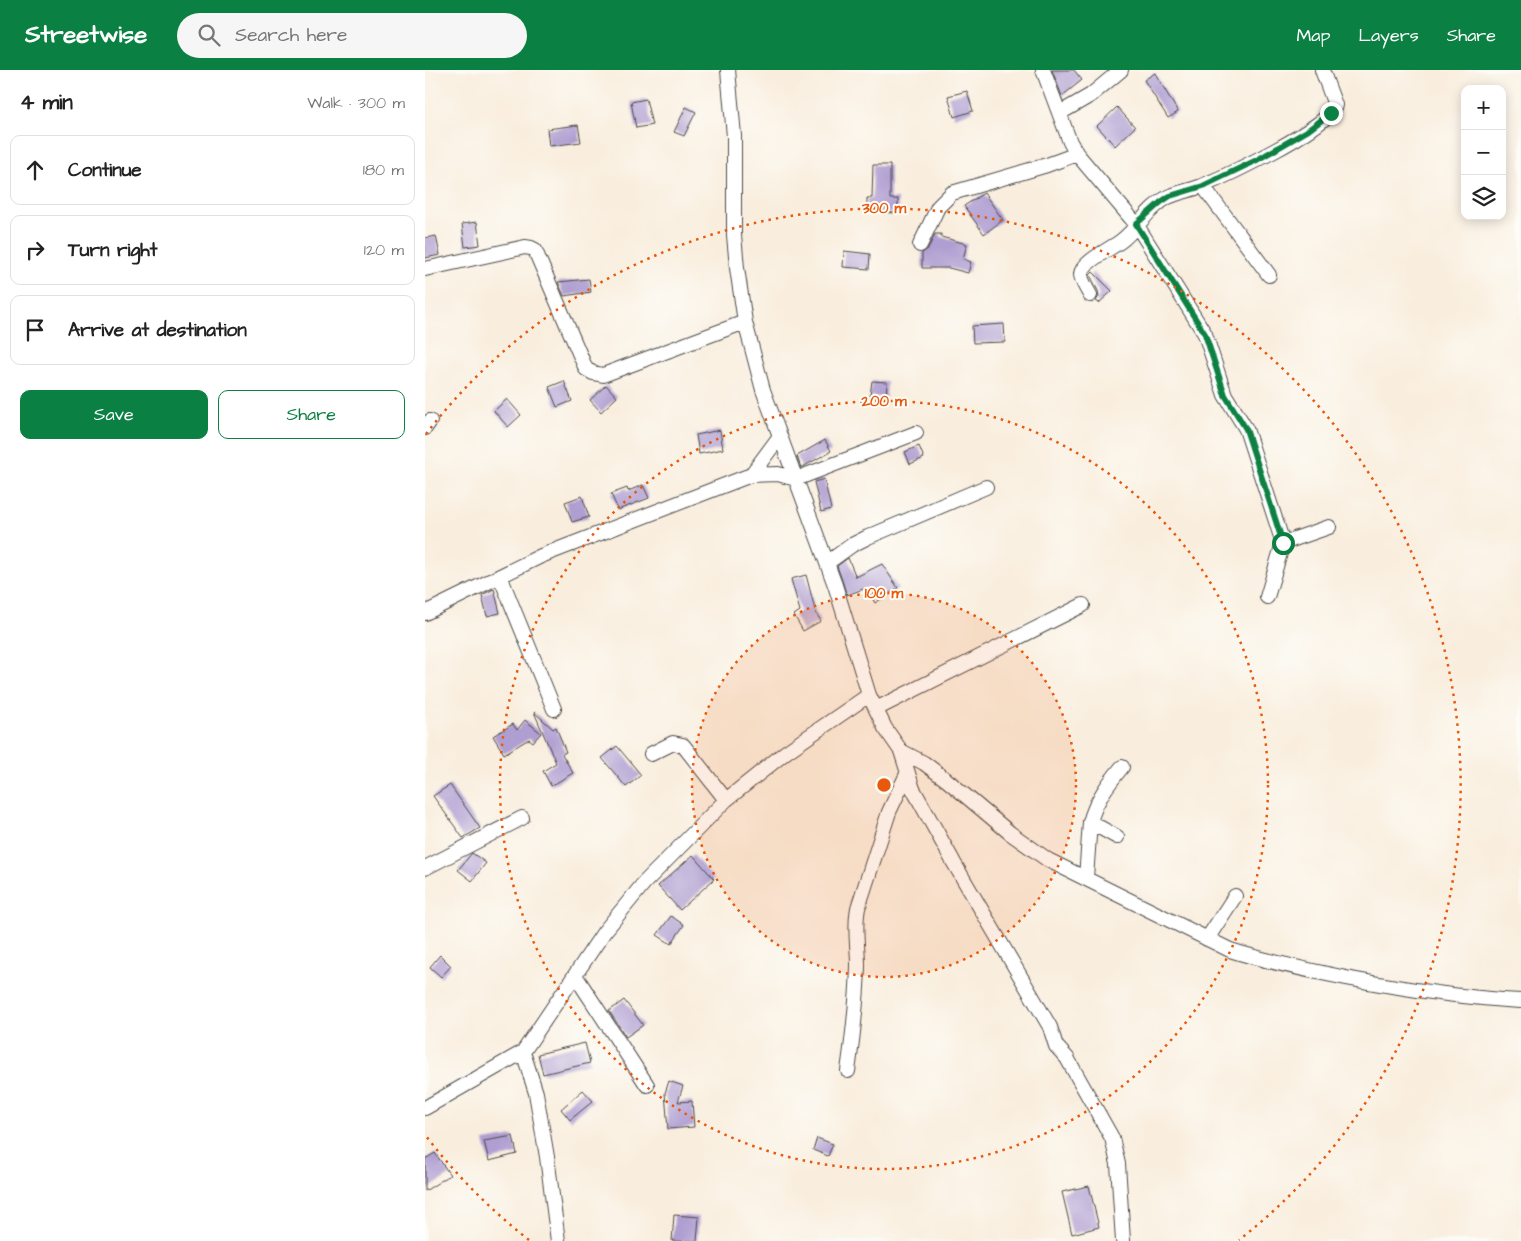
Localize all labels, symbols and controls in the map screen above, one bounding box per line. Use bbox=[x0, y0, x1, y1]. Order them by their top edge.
search box bbox=[177, 13, 527, 58]
text: Streetwise bbox=[25, 18, 147, 52]
icon: search bbox=[195, 21, 223, 49]
text: Search here bbox=[235, 22, 347, 49]
text: Map bbox=[1296, 23, 1330, 48]
text: Layers bbox=[1358, 23, 1419, 48]
text: Share bbox=[1447, 23, 1496, 48]
map controls bbox=[1461, 85, 1506, 220]
button: + bbox=[1461, 85, 1506, 130]
text: 4 min bbox=[20, 88, 73, 117]
text: Walk · 300 m bbox=[307, 92, 405, 114]
route end bbox=[1320, 102, 1343, 125]
button: − bbox=[1461, 130, 1506, 175]
icon: ahead bbox=[21, 156, 49, 184]
text: Continue bbox=[68, 157, 142, 184]
text: 180 m bbox=[363, 159, 404, 181]
button: layers bbox=[1461, 175, 1506, 220]
text: 300 m bbox=[861, 198, 906, 219]
icon: right bbox=[21, 236, 49, 264]
text: Turn right bbox=[68, 237, 157, 264]
text: 120 m bbox=[364, 239, 404, 261]
icon: arrive bbox=[21, 316, 49, 344]
text: Arrive at destination bbox=[68, 317, 247, 344]
button: Save bbox=[20, 390, 208, 439]
button: Share bbox=[218, 390, 405, 439]
text: 200 m bbox=[860, 391, 907, 412]
route start bbox=[1272, 532, 1295, 555]
text: 100 m bbox=[865, 583, 904, 604]
centre of rings bbox=[875, 776, 893, 794]

